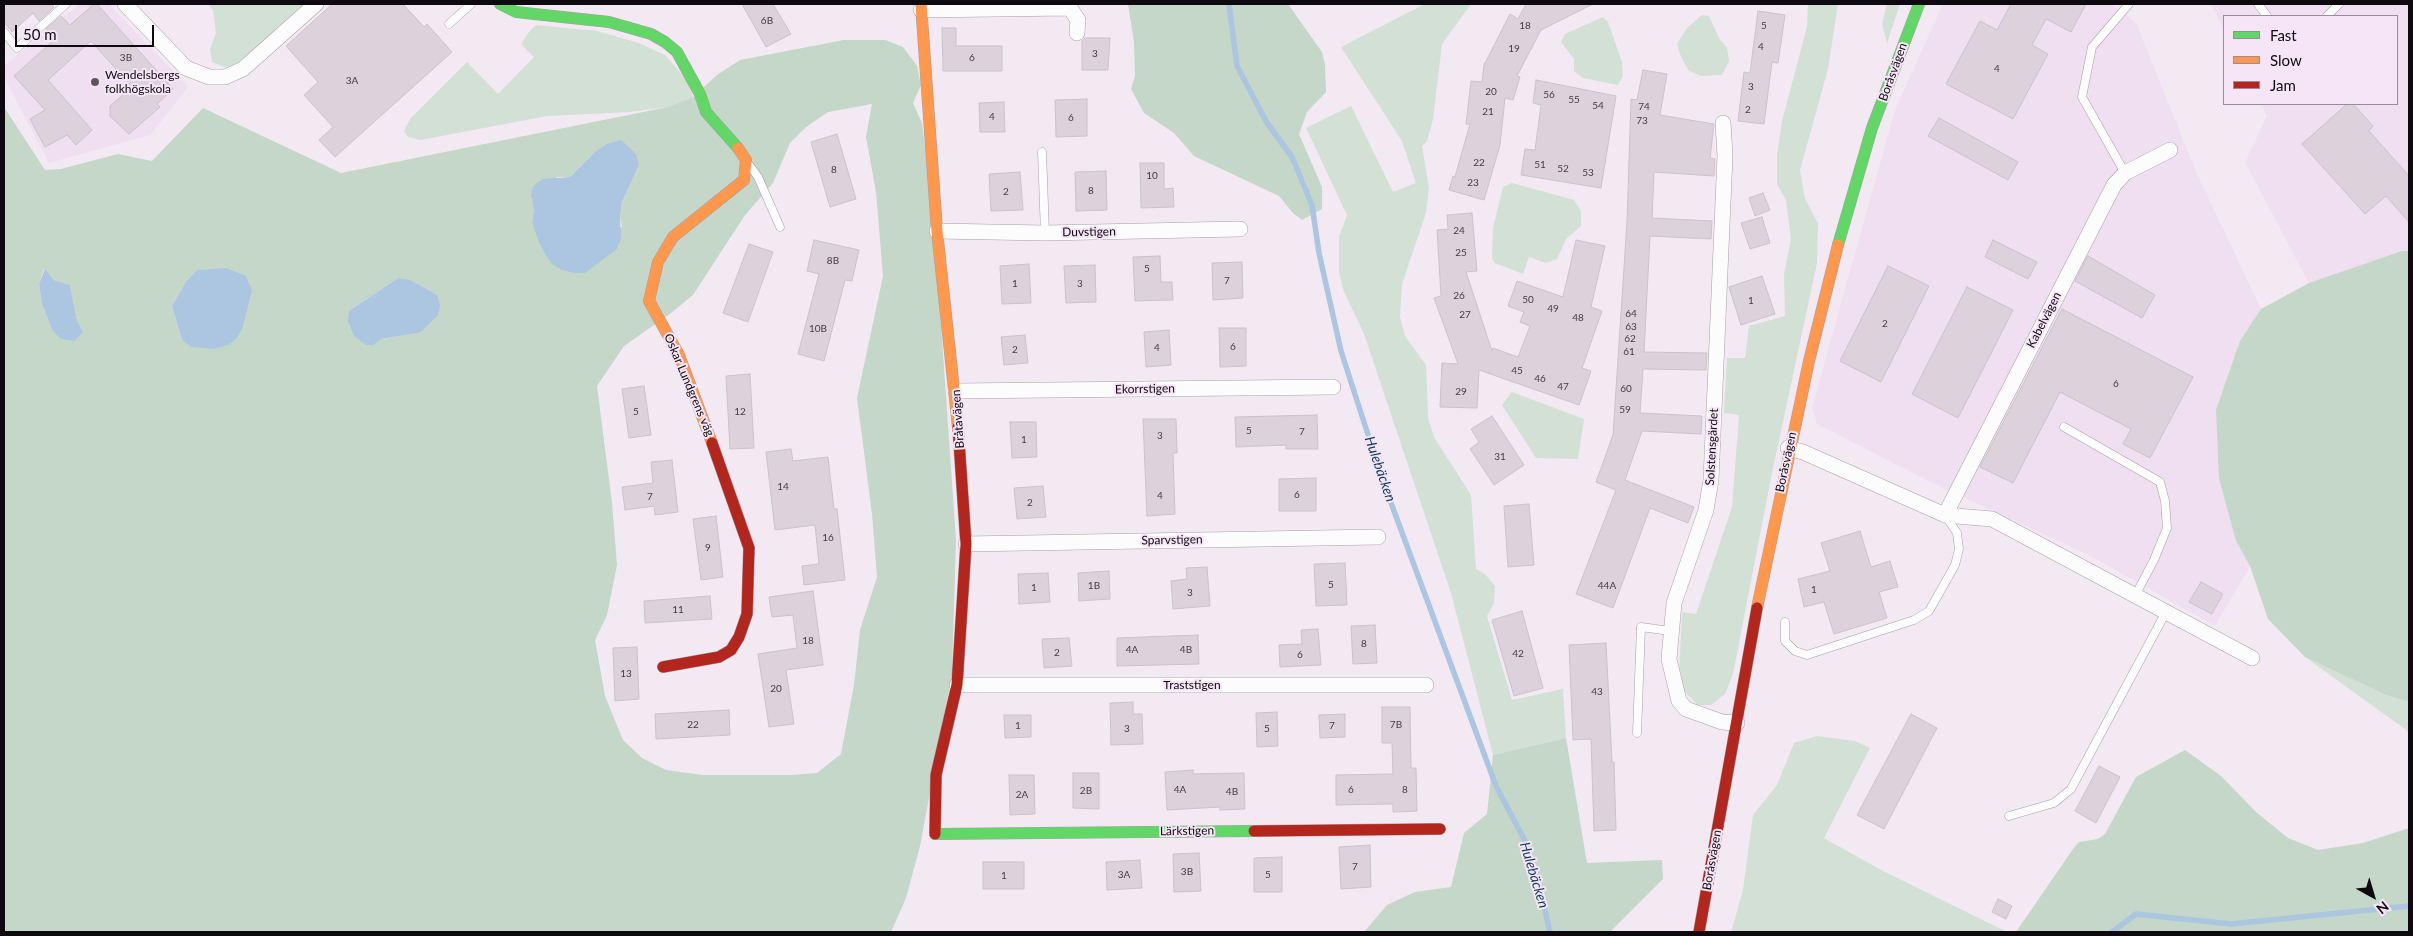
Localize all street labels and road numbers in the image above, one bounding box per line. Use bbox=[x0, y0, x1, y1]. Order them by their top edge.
street label: Boråsvägen bbox=[1876, 41, 1910, 103]
street label: Duvstigen bbox=[1062, 224, 1116, 240]
street label: Kabelvägen bbox=[2024, 290, 2064, 350]
street label: Oskar Lundgrens väg bbox=[661, 332, 717, 438]
street label: Ekorrstigen bbox=[1115, 381, 1175, 397]
street label: Bråtavägen bbox=[949, 389, 967, 449]
street label: Solstensgärdet bbox=[1703, 408, 1721, 486]
street label: Boråsvägen bbox=[1773, 431, 1799, 493]
street label: Sparvstigen bbox=[1141, 532, 1203, 548]
street label: Traststigen bbox=[1163, 678, 1221, 692]
street label: Lärkstigen bbox=[1160, 823, 1214, 839]
street label: Boråsvägen bbox=[1700, 829, 1724, 891]

